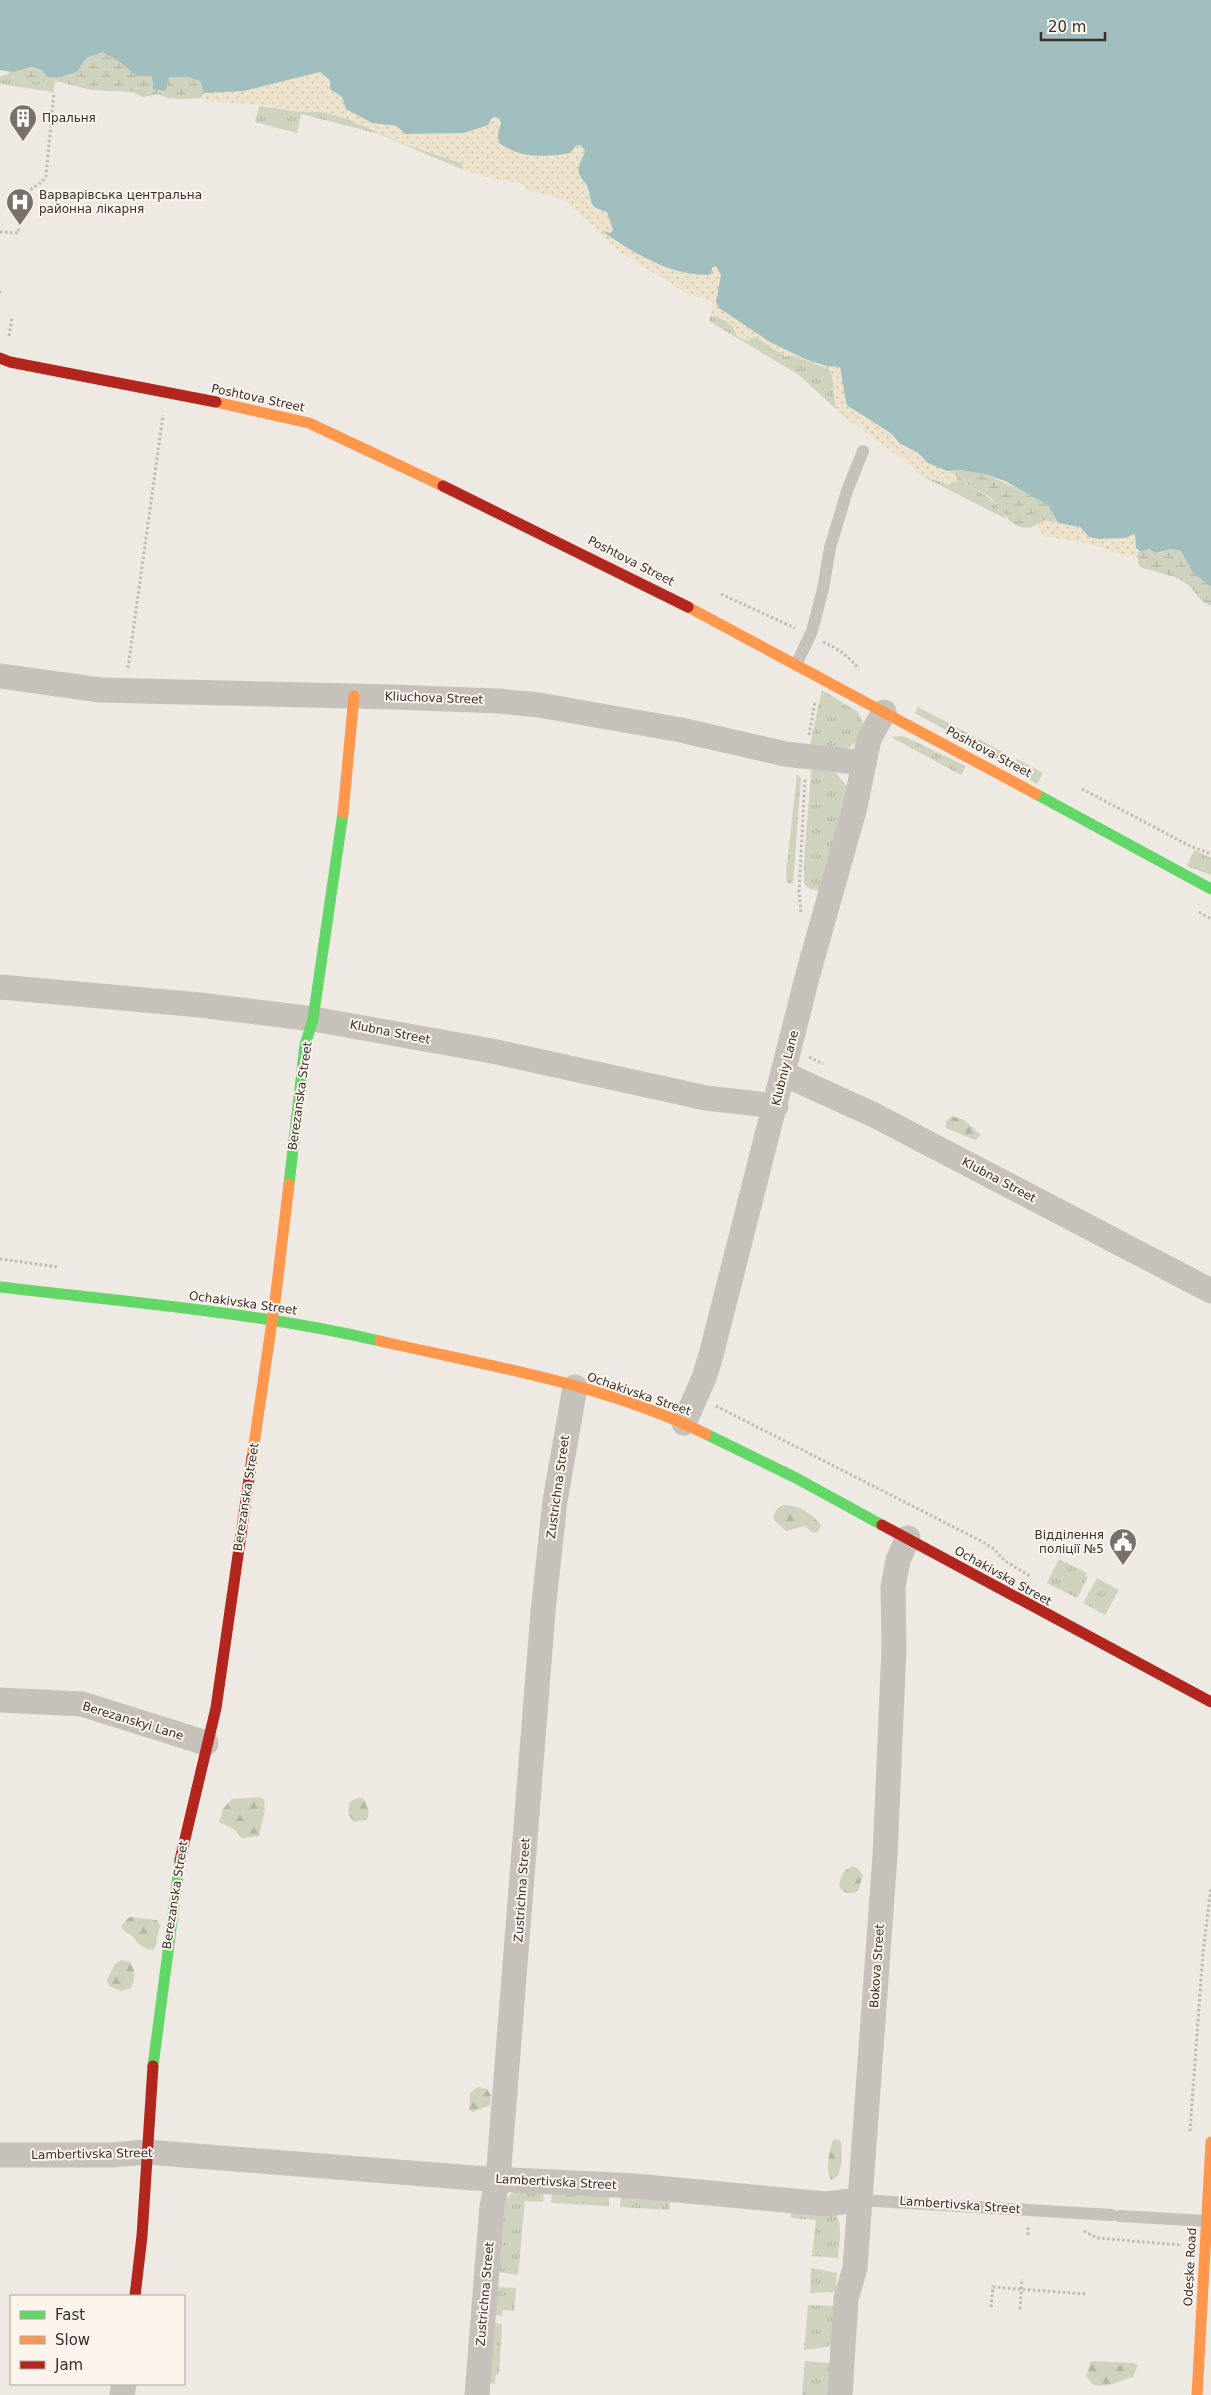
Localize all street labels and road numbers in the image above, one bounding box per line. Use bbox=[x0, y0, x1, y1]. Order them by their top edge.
street label: Poshtova Street bbox=[210, 381, 306, 415]
street label: Poshtova Street bbox=[586, 533, 677, 589]
street label: Kliuchova Street bbox=[385, 689, 484, 707]
street label: Poshtova Street bbox=[944, 724, 1034, 781]
street label: Klubna Street bbox=[349, 1017, 432, 1047]
street label: Klubniy Lane bbox=[769, 1029, 801, 1107]
street label: Berezanska Street bbox=[285, 1040, 315, 1151]
street label: Klubna Street bbox=[960, 1155, 1039, 1205]
street label: Ochakivska Street bbox=[188, 1288, 298, 1318]
street label: Ochakivska Street bbox=[585, 1370, 693, 1418]
street label: Zustrichna Street bbox=[544, 1434, 572, 1540]
street label: Berezanska Street bbox=[231, 1442, 262, 1552]
street label: Ochakivska Street bbox=[952, 1543, 1054, 1609]
street label: Berezanskyi Lane bbox=[81, 1699, 185, 1743]
street label: Zustrichna Street bbox=[511, 1837, 533, 1943]
street label: Berezanska Street bbox=[160, 1840, 191, 1950]
street label: Bokova Street bbox=[867, 1923, 887, 2008]
street label: Lambertivska Street bbox=[31, 2146, 153, 2162]
street label: Lambertivska Street bbox=[495, 2172, 617, 2192]
street label: Lambertivska Street bbox=[899, 2194, 1021, 2216]
street label: Odeske Road bbox=[1181, 2227, 1199, 2307]
street label: Zustrichna Street bbox=[473, 2241, 497, 2347]

